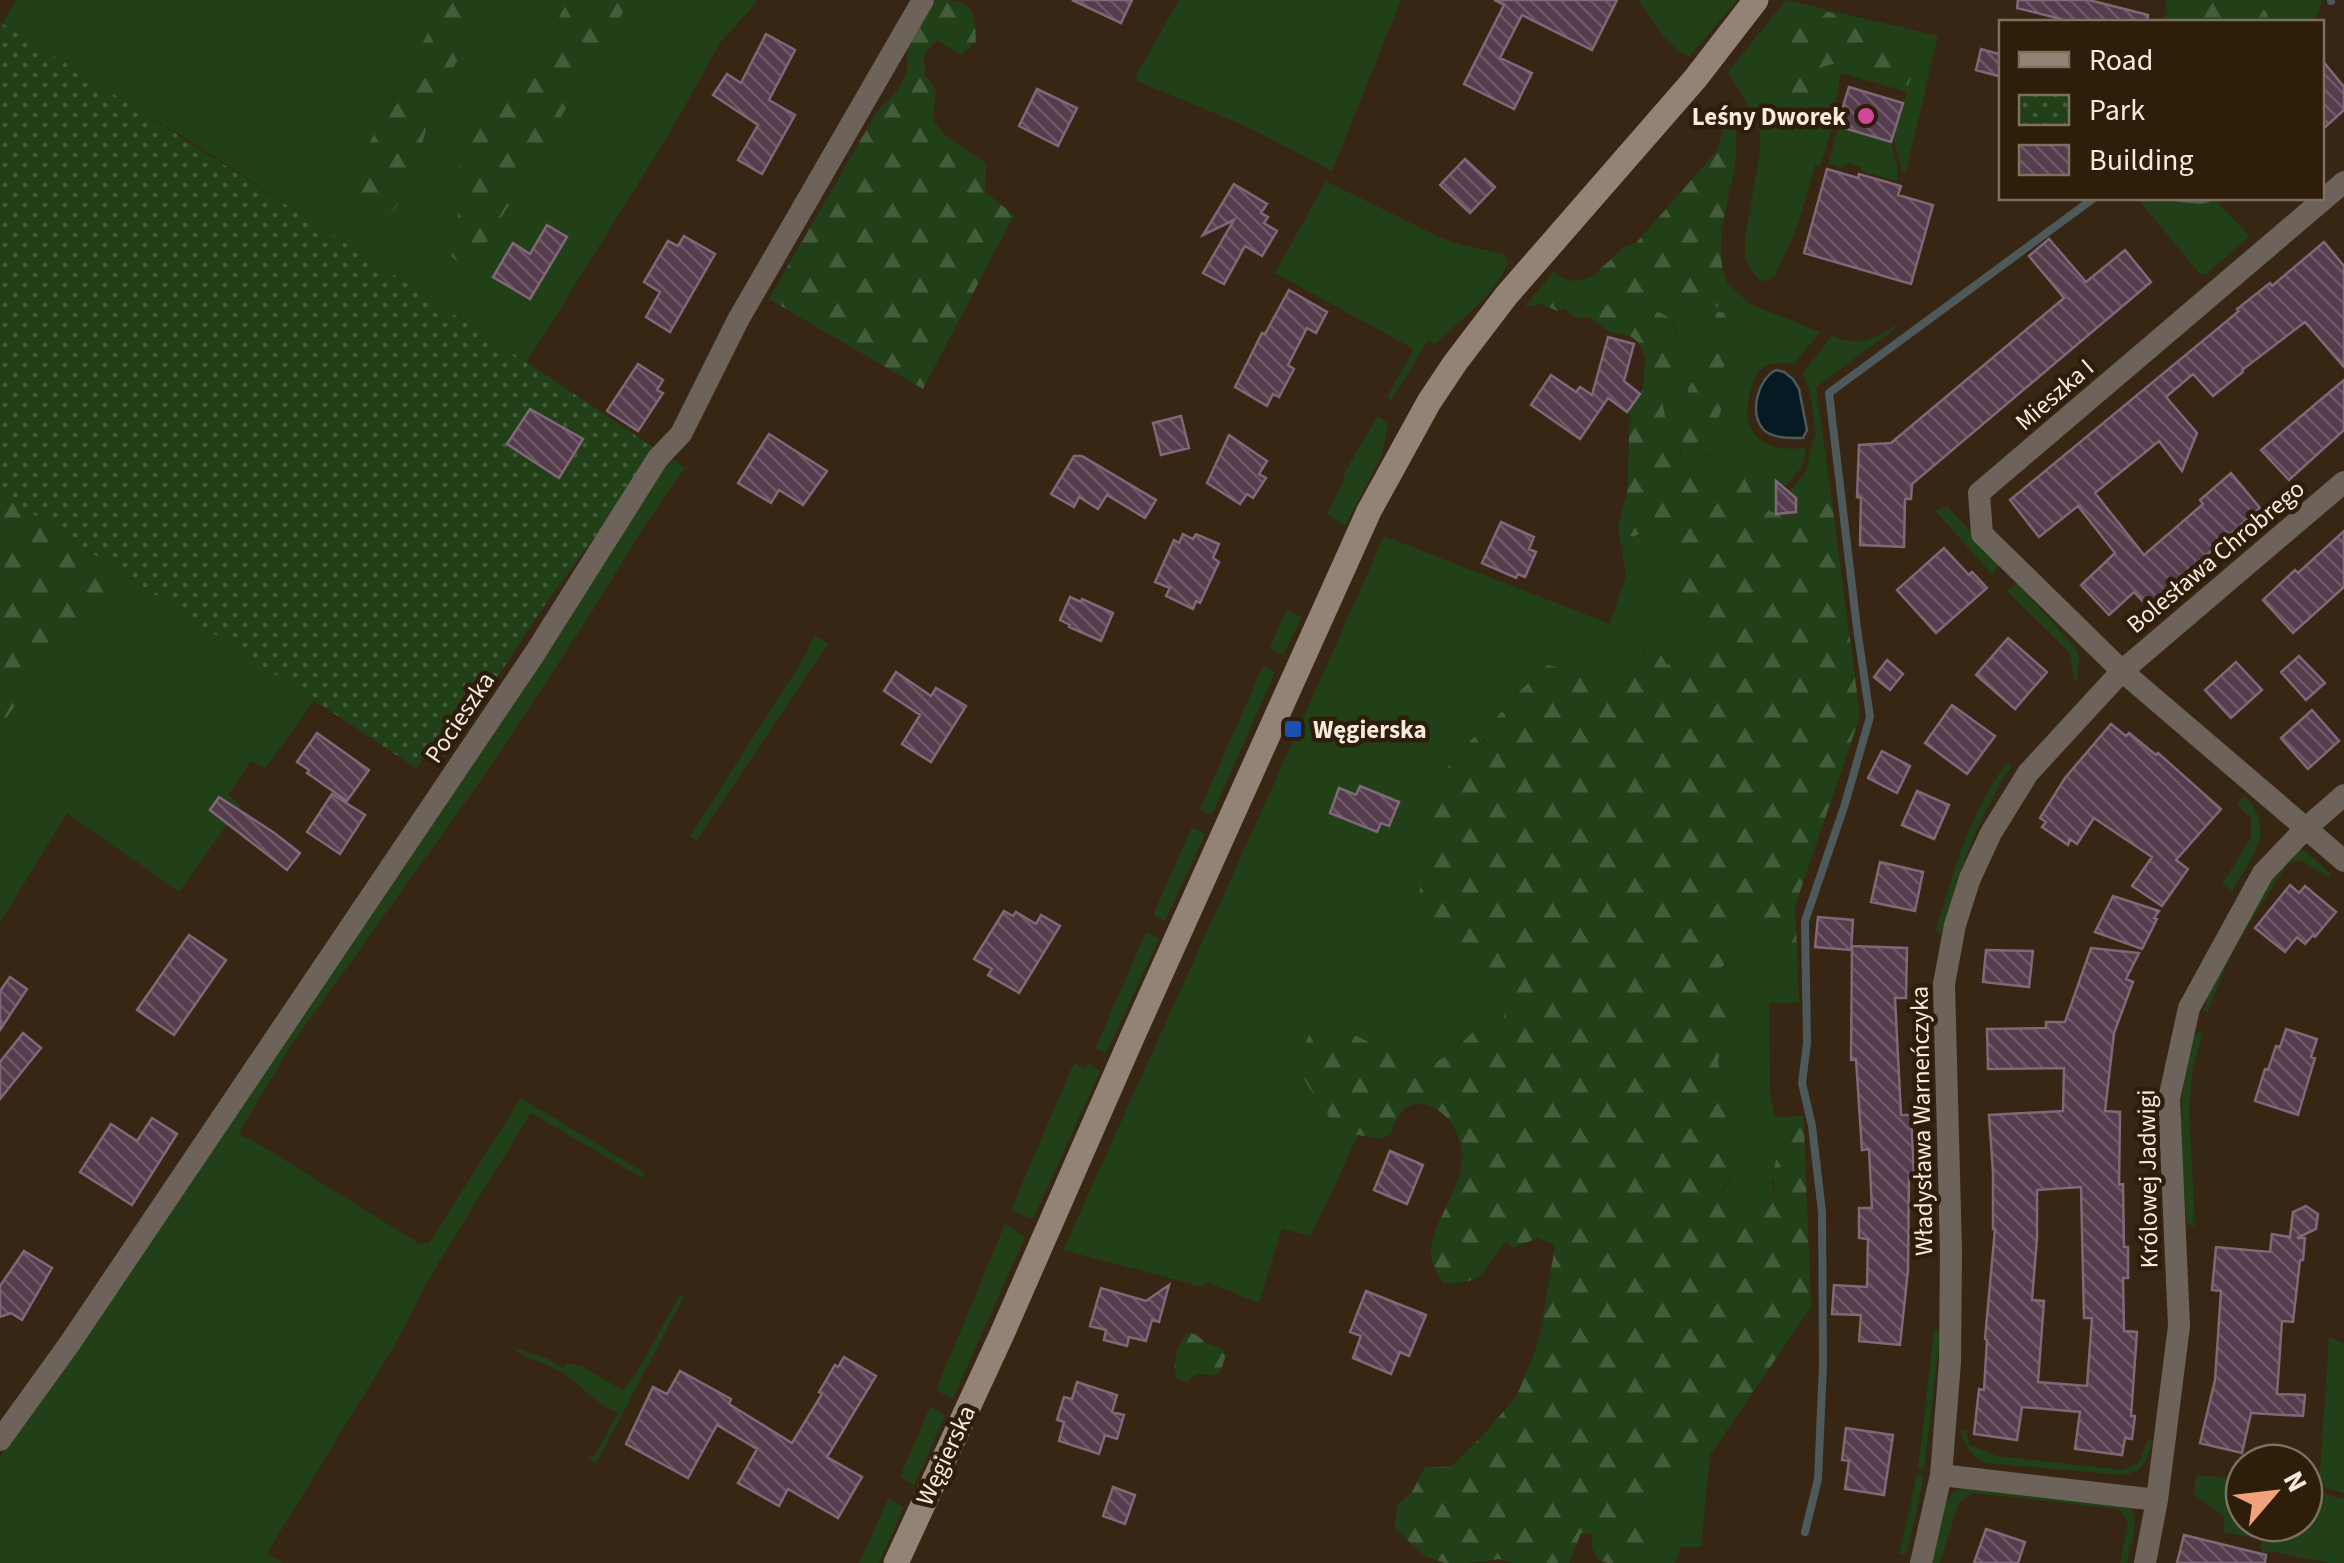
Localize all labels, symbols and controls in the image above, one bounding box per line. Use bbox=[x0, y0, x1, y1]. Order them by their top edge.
legend bbox=[1999, 20, 2324, 200]
text: Road bbox=[2089, 39, 2153, 82]
text: Park bbox=[2089, 89, 2145, 132]
place label: Leśny Dworek bbox=[1692, 99, 1846, 135]
marker: Leśny Dworek bbox=[1855, 105, 1877, 127]
text: Building bbox=[2089, 139, 2194, 182]
street label: Mieszka I bbox=[2007, 350, 2102, 439]
street label: Bolesława Chrobrego bbox=[2119, 471, 2313, 642]
street label: Pocieszka bbox=[416, 665, 504, 770]
place label: Węgierska bbox=[1313, 712, 1427, 748]
marker: Węgierska bbox=[1282, 718, 1304, 740]
street label: Władysława Warneńczyka bbox=[1902, 986, 1942, 1256]
street label: Królowej Jadwigi bbox=[2128, 1089, 2168, 1269]
street label: Węgierska bbox=[907, 1399, 985, 1511]
north arrow bbox=[2224, 1443, 2324, 1543]
text: N bbox=[2273, 1464, 2317, 1499]

